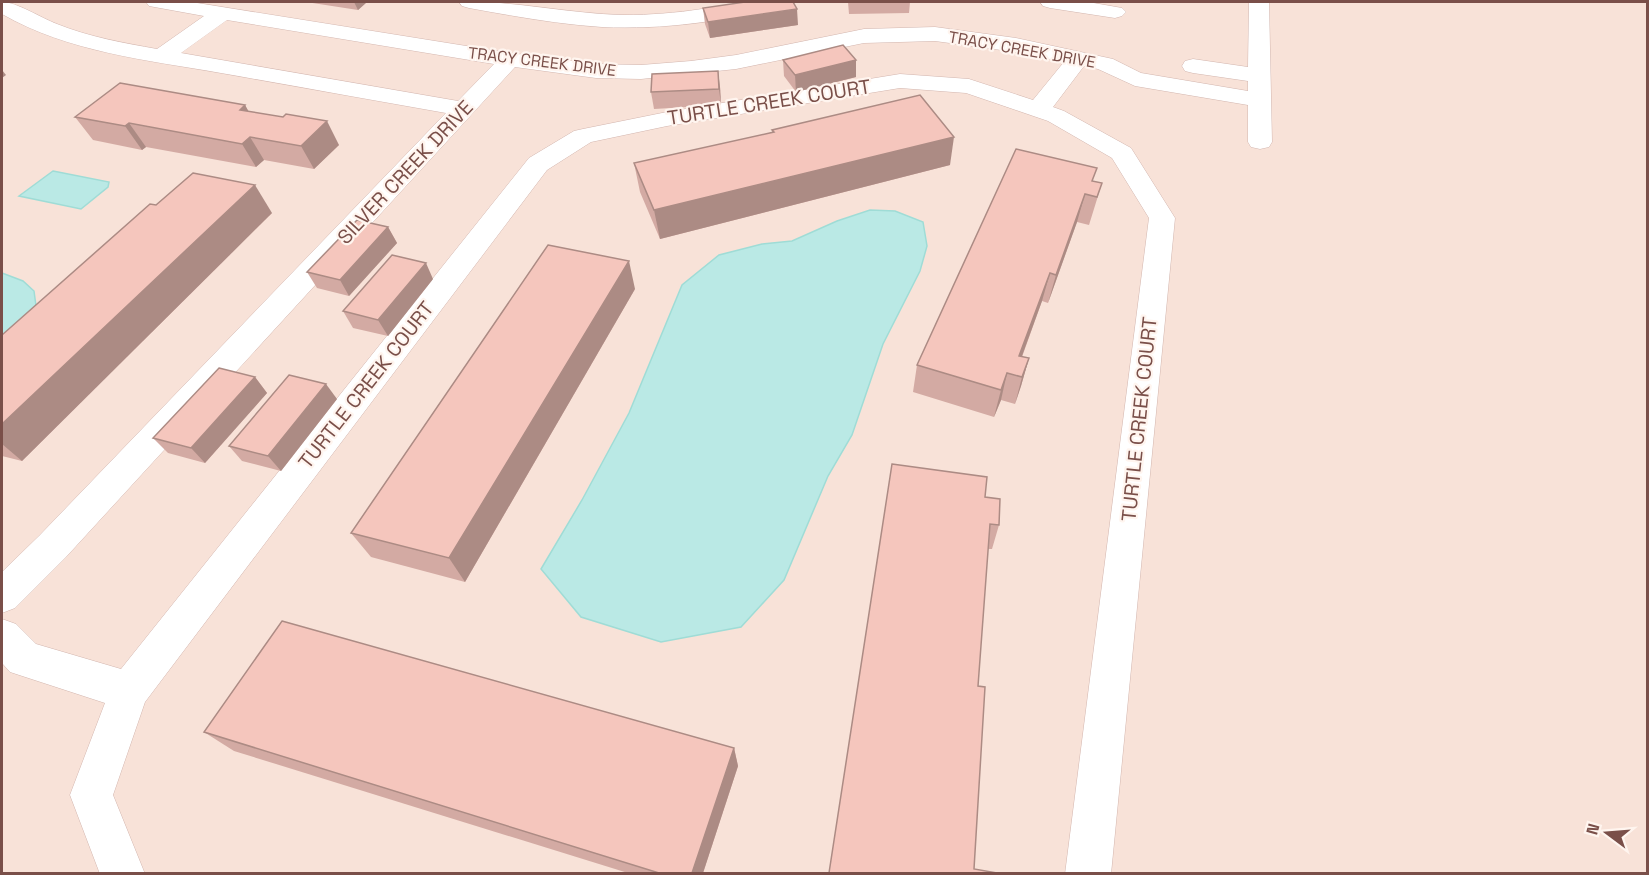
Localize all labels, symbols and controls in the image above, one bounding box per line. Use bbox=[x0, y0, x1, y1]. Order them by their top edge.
street label: TRACY CREEK DRIVE bbox=[947, 26, 1097, 73]
street label: TRACY CREEK DRIVE bbox=[467, 42, 617, 81]
street label: TURTLE CREEK COURT bbox=[665, 73, 873, 131]
street label: SILVER CREEK DRIVE bbox=[332, 95, 478, 249]
street label: TURTLE CREEK COURT bbox=[292, 296, 440, 474]
street label: TURTLE CREEK COURT bbox=[1115, 315, 1163, 523]
north arrow bbox=[1577, 803, 1637, 863]
text: N bbox=[1581, 821, 1605, 837]

